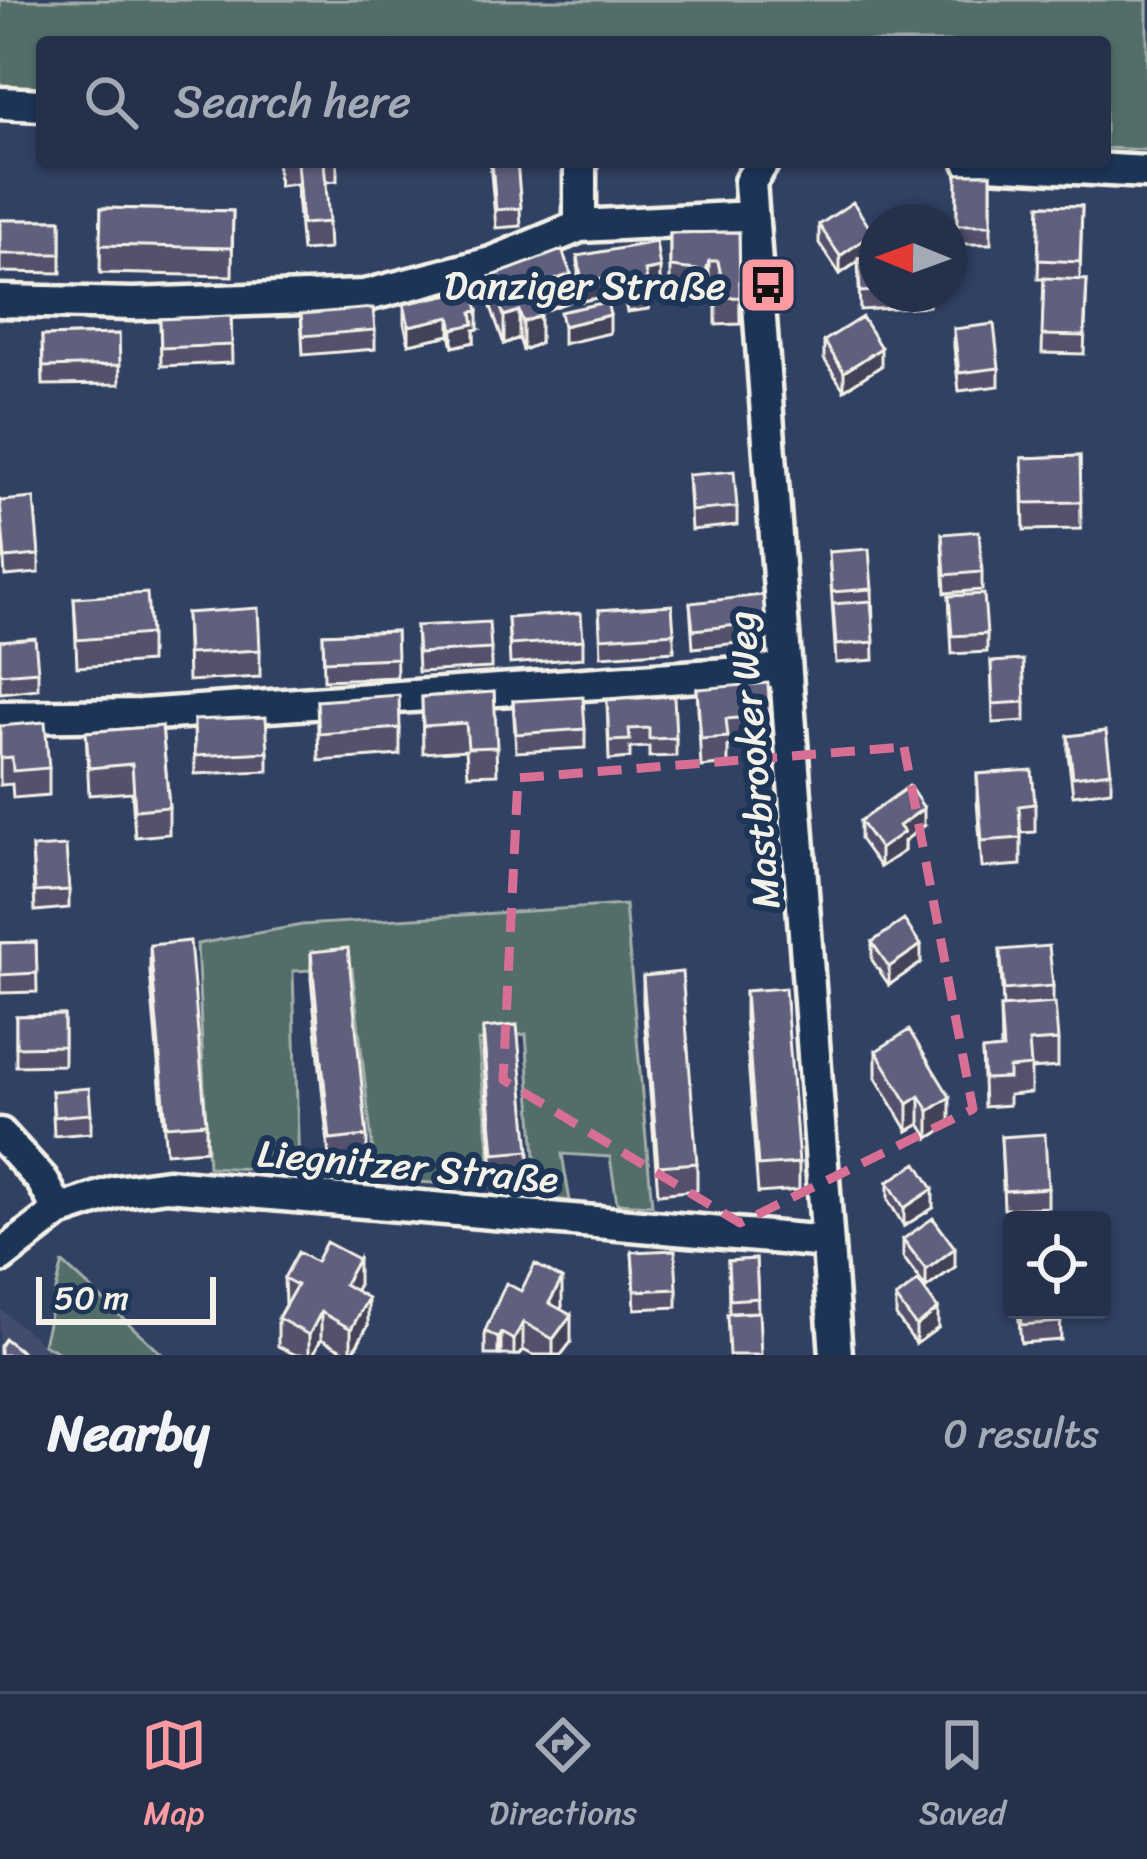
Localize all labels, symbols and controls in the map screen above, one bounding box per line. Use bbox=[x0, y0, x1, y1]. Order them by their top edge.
search box bbox=[36, 36, 1111, 168]
text: Search here bbox=[174, 62, 411, 142]
icon: search bbox=[78, 69, 144, 135]
north arrow bbox=[859, 204, 967, 312]
place label: Danziger Straße bbox=[444, 251, 726, 320]
bus stop icon: Danziger Straße bbox=[737, 254, 799, 316]
street label: Mastbrooker Weg bbox=[706, 608, 800, 912]
street label: Liegnitzer Straße bbox=[254, 1118, 562, 1214]
map controls bbox=[1003, 1211, 1111, 1319]
button: locate bbox=[1003, 1211, 1111, 1319]
text: 50 m bbox=[54, 1269, 129, 1327]
scale bar bbox=[36, 1271, 216, 1324]
text: Nearby bbox=[48, 1388, 209, 1478]
text: 0 results bbox=[943, 1399, 1099, 1468]
tab: Map bbox=[141, 1712, 207, 1842]
tab: Directions bbox=[489, 1712, 637, 1842]
tab: Saved bbox=[919, 1712, 1006, 1842]

